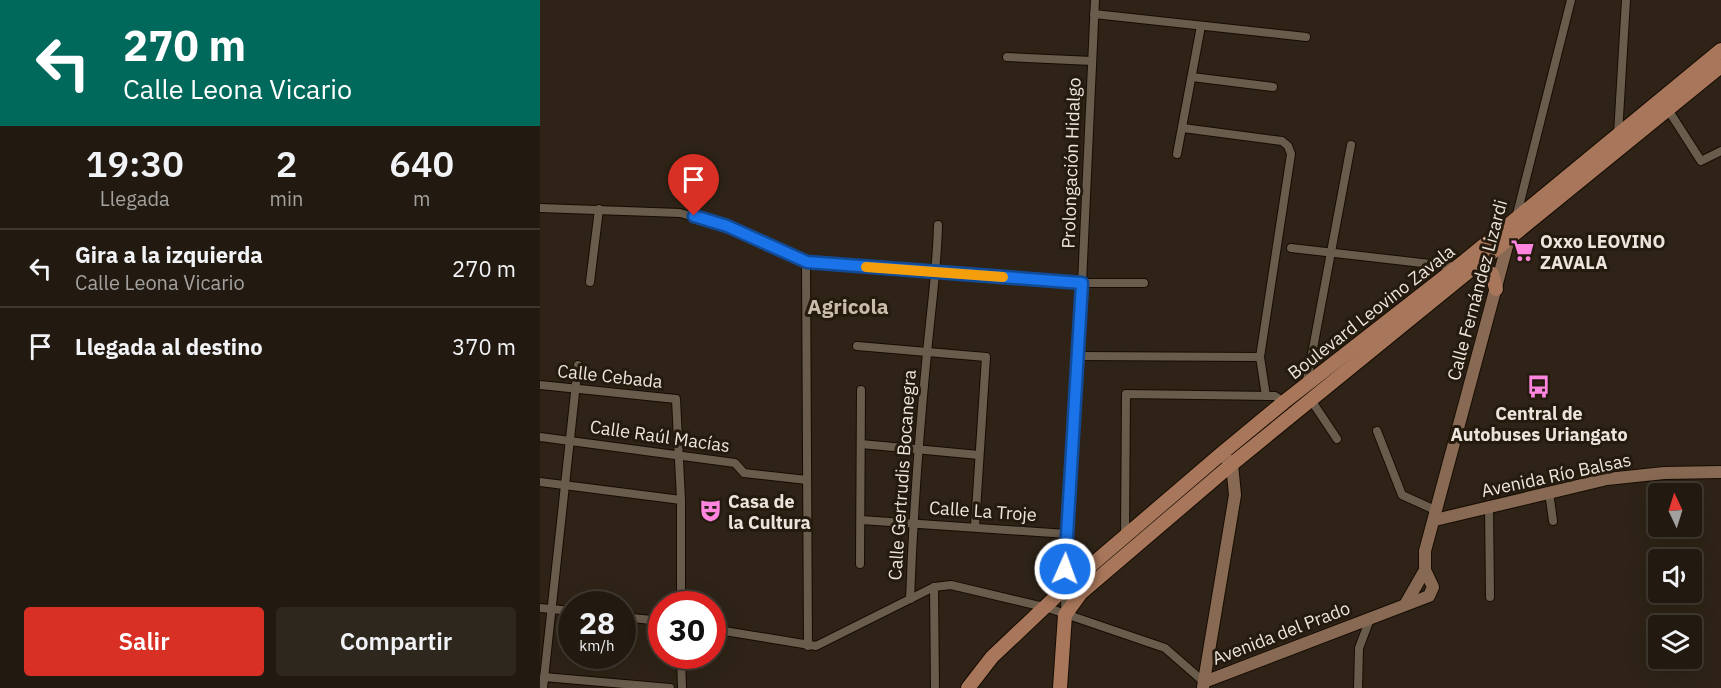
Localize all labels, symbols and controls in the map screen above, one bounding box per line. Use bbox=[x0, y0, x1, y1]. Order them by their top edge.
text: 270 m bbox=[123, 18, 246, 73]
icon: left bbox=[24, 24, 102, 102]
text: Calle Leona Vicario bbox=[123, 71, 352, 106]
street label: Prolongación Hidalgo bbox=[1057, 77, 1085, 249]
text: 19:30 bbox=[86, 140, 184, 187]
text: 2 bbox=[276, 140, 297, 187]
text: 640 bbox=[389, 140, 454, 187]
pin bbox=[668, 154, 719, 216]
icon: arrive bbox=[677, 163, 710, 196]
text: Llegada bbox=[100, 185, 170, 212]
text: min bbox=[270, 185, 303, 212]
text: m bbox=[413, 185, 430, 212]
street label: Calle Fernández Lizardi bbox=[1442, 197, 1512, 383]
place label: Oxxo LEOVINO ZAVALA bbox=[1540, 230, 1665, 274]
supermarket icon: Oxxo LEOVINO ZAVALA bbox=[1509, 238, 1535, 264]
street label: Boulevard Leovino Zavala bbox=[1283, 239, 1459, 384]
text: Gira a la izquierda bbox=[75, 240, 263, 269]
icon: left bbox=[24, 252, 57, 285]
text: 270 m bbox=[452, 254, 516, 283]
text: Calle Leona Vicario bbox=[75, 269, 245, 296]
district label: Agricola bbox=[807, 292, 889, 320]
icon: arrive bbox=[24, 330, 57, 363]
text: Llegada al destino bbox=[75, 332, 263, 361]
text: 370 m bbox=[452, 332, 516, 361]
street label: Calle Cebada bbox=[556, 359, 664, 393]
street label: Calle Gertrudis Bocanegra bbox=[883, 369, 921, 581]
bus stop icon: Central de Autobuses Uriangato bbox=[1526, 374, 1552, 400]
place label: Central de Autobuses Uriangato bbox=[1450, 402, 1628, 446]
street label: Calle Raúl Macías bbox=[589, 415, 731, 457]
street label: Avenida Río Balsas bbox=[1479, 448, 1633, 502]
north arrow bbox=[1648, 483, 1702, 537]
map controls bbox=[1648, 483, 1702, 669]
place label: Casa de la Cultura bbox=[728, 490, 811, 534]
street label: Calle La Troje bbox=[928, 496, 1038, 526]
theatre icon: Casa de la Cultura bbox=[697, 498, 723, 524]
position arrow bbox=[1033, 537, 1097, 601]
button: sound bbox=[1648, 549, 1702, 603]
speed limit sign: 30 bbox=[648, 591, 726, 669]
street label: Avenida del Prado bbox=[1209, 596, 1353, 670]
text: 28 bbox=[579, 603, 615, 642]
button: Salir bbox=[24, 607, 264, 676]
button: Compartir bbox=[276, 607, 516, 676]
button: layers bbox=[1648, 615, 1702, 669]
text: km/h bbox=[579, 636, 615, 655]

